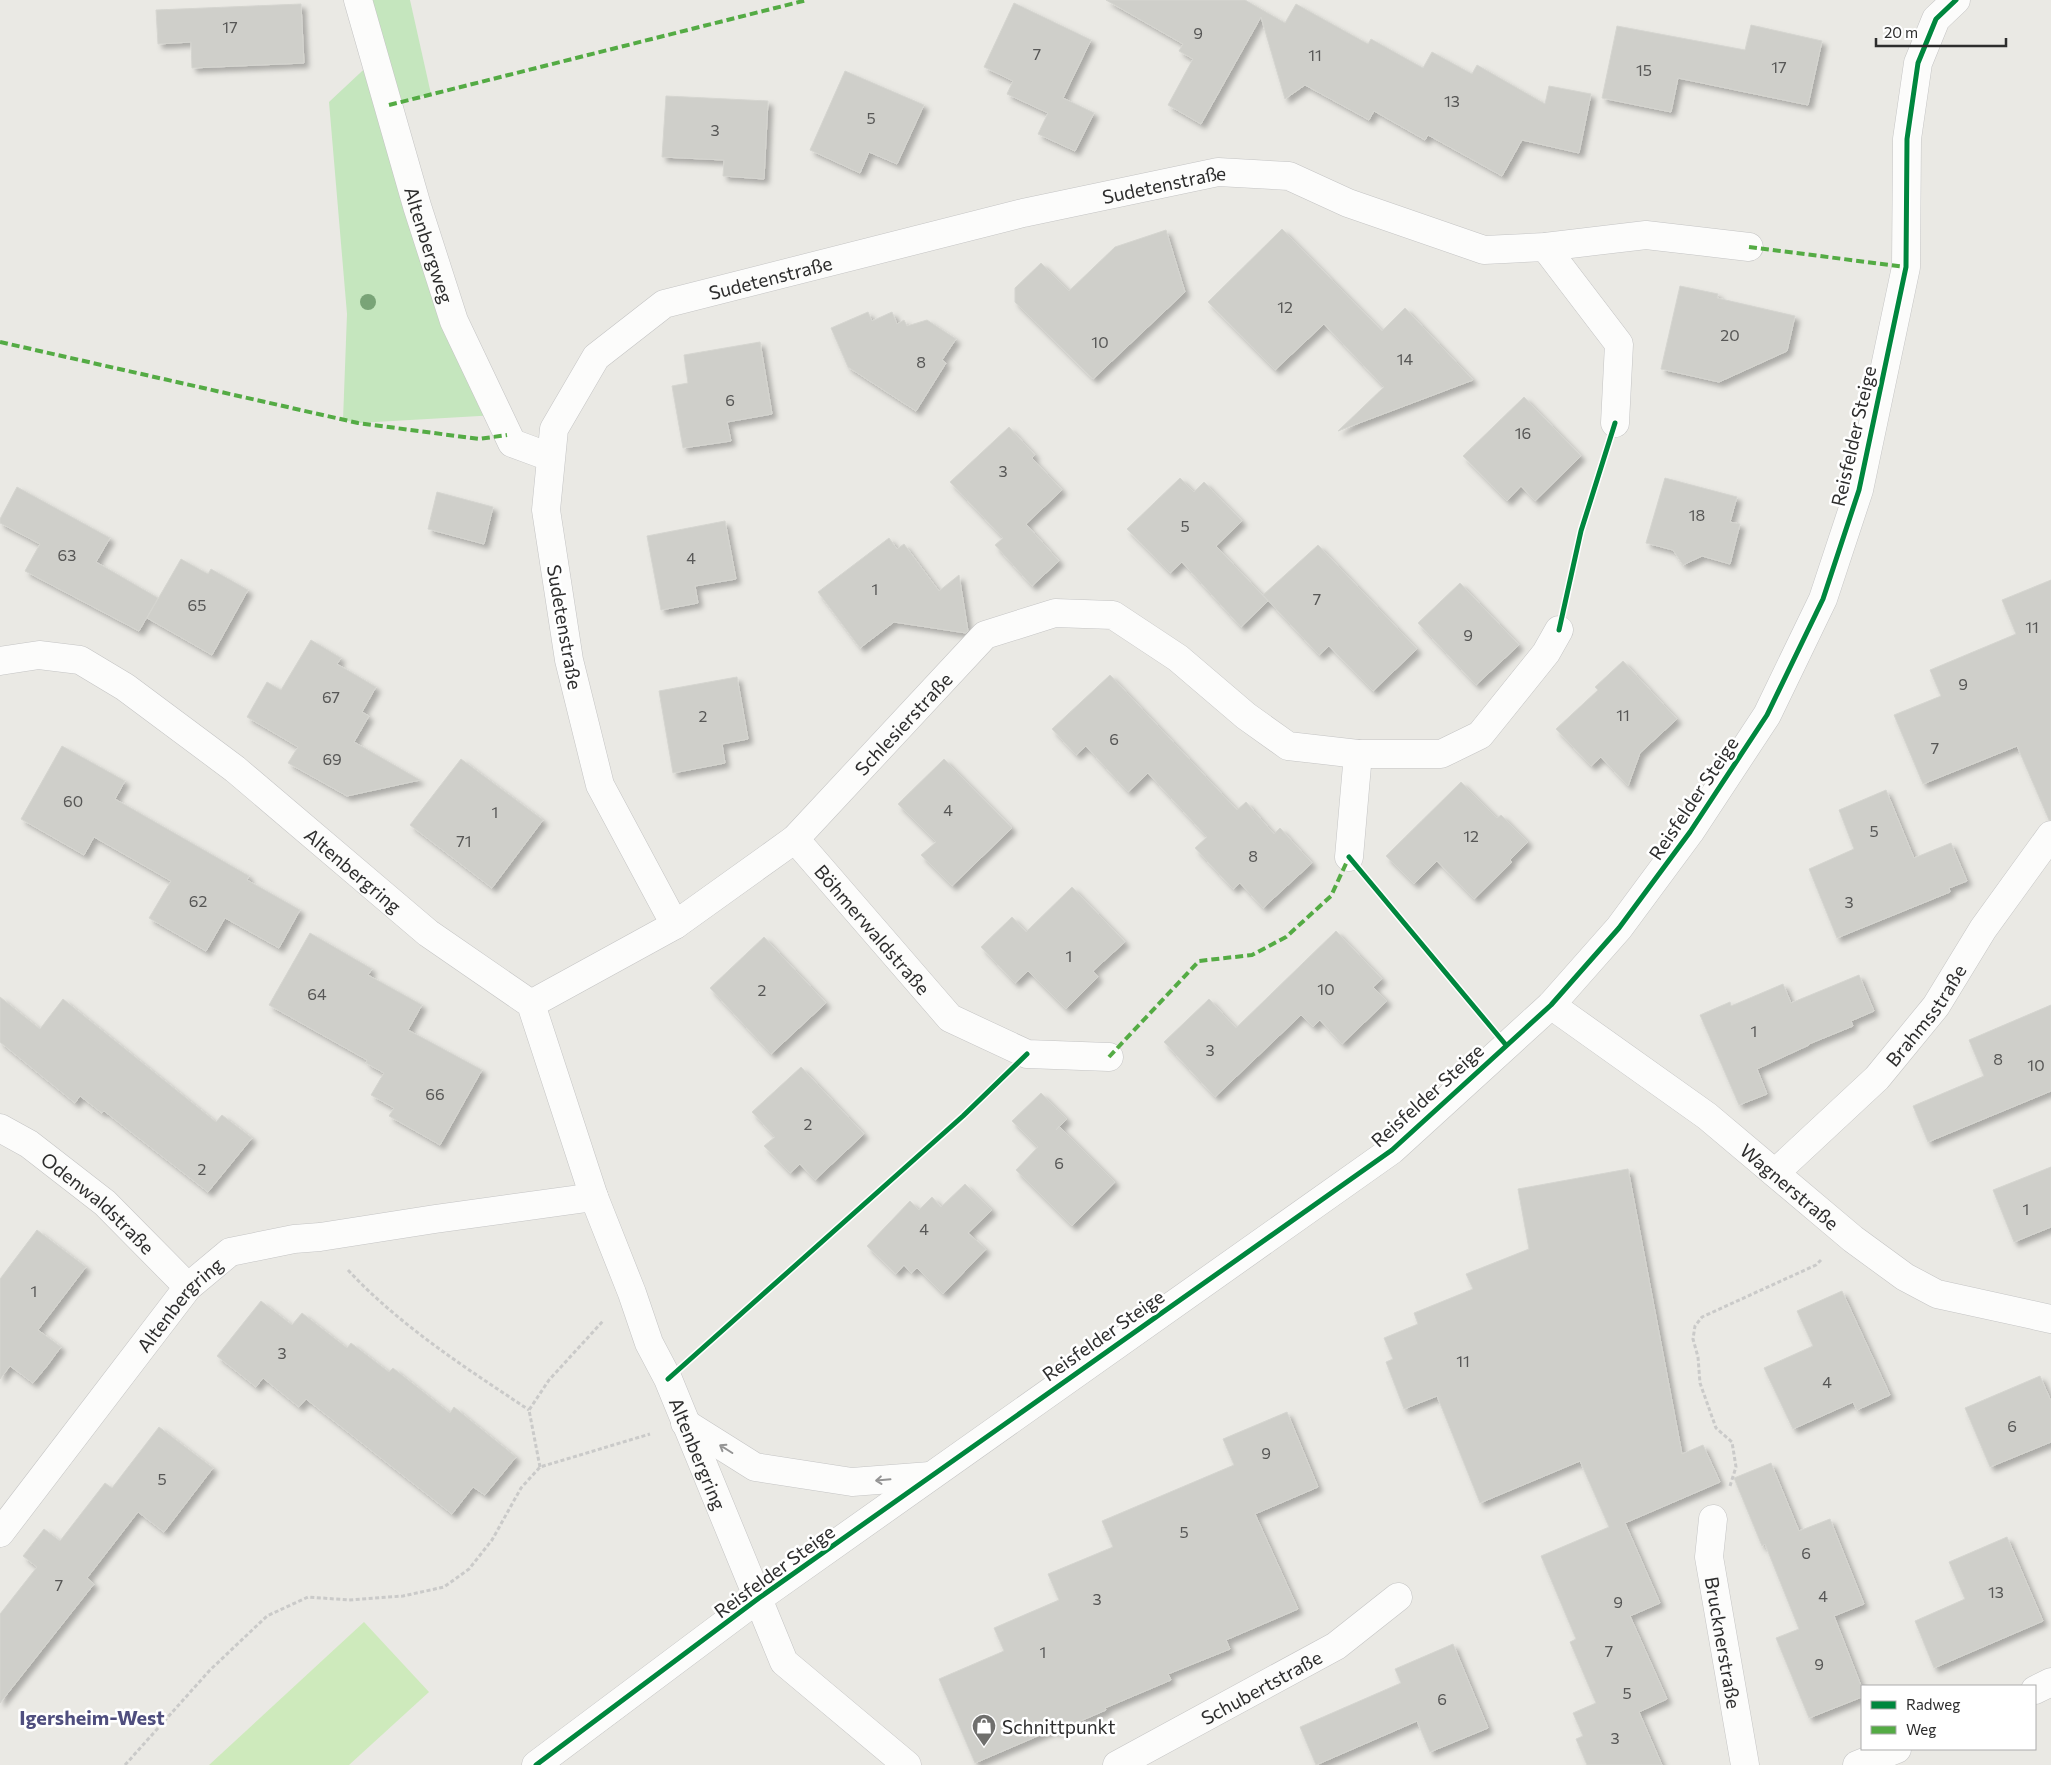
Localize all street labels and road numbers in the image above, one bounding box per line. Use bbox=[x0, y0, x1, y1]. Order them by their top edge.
street label: Sudetenstraße bbox=[1100, 160, 1227, 208]
street label: Altenbergweg bbox=[401, 184, 459, 306]
street label: Sudetenstraße bbox=[706, 250, 834, 304]
street label: Reisfelder Steige bbox=[1826, 364, 1880, 508]
street label: Sudetenstraße bbox=[543, 563, 587, 691]
street label: Schlesierstraße bbox=[849, 667, 956, 780]
street label: Reisfelder Steige bbox=[1643, 732, 1743, 864]
street label: Altenbergring bbox=[301, 822, 406, 917]
street label: Böhmerwaldstraße bbox=[810, 859, 936, 999]
street label: Brahmsstraße bbox=[1880, 960, 1970, 1071]
street label: Reisfelder Steige bbox=[1366, 1038, 1488, 1152]
street label: Wagnerstraße bbox=[1736, 1138, 1844, 1234]
street label: Odenwaldstraße bbox=[37, 1147, 160, 1258]
street label: Altenbergring bbox=[131, 1252, 227, 1356]
street label: Reisfelder Steige bbox=[1038, 1284, 1168, 1386]
street label: Altenbergring bbox=[665, 1394, 732, 1513]
street label: Reisfelder Steige bbox=[709, 1520, 839, 1622]
street label: Brucknerstraße bbox=[1701, 1575, 1747, 1710]
street label: Schubertstraße bbox=[1197, 1645, 1325, 1729]

